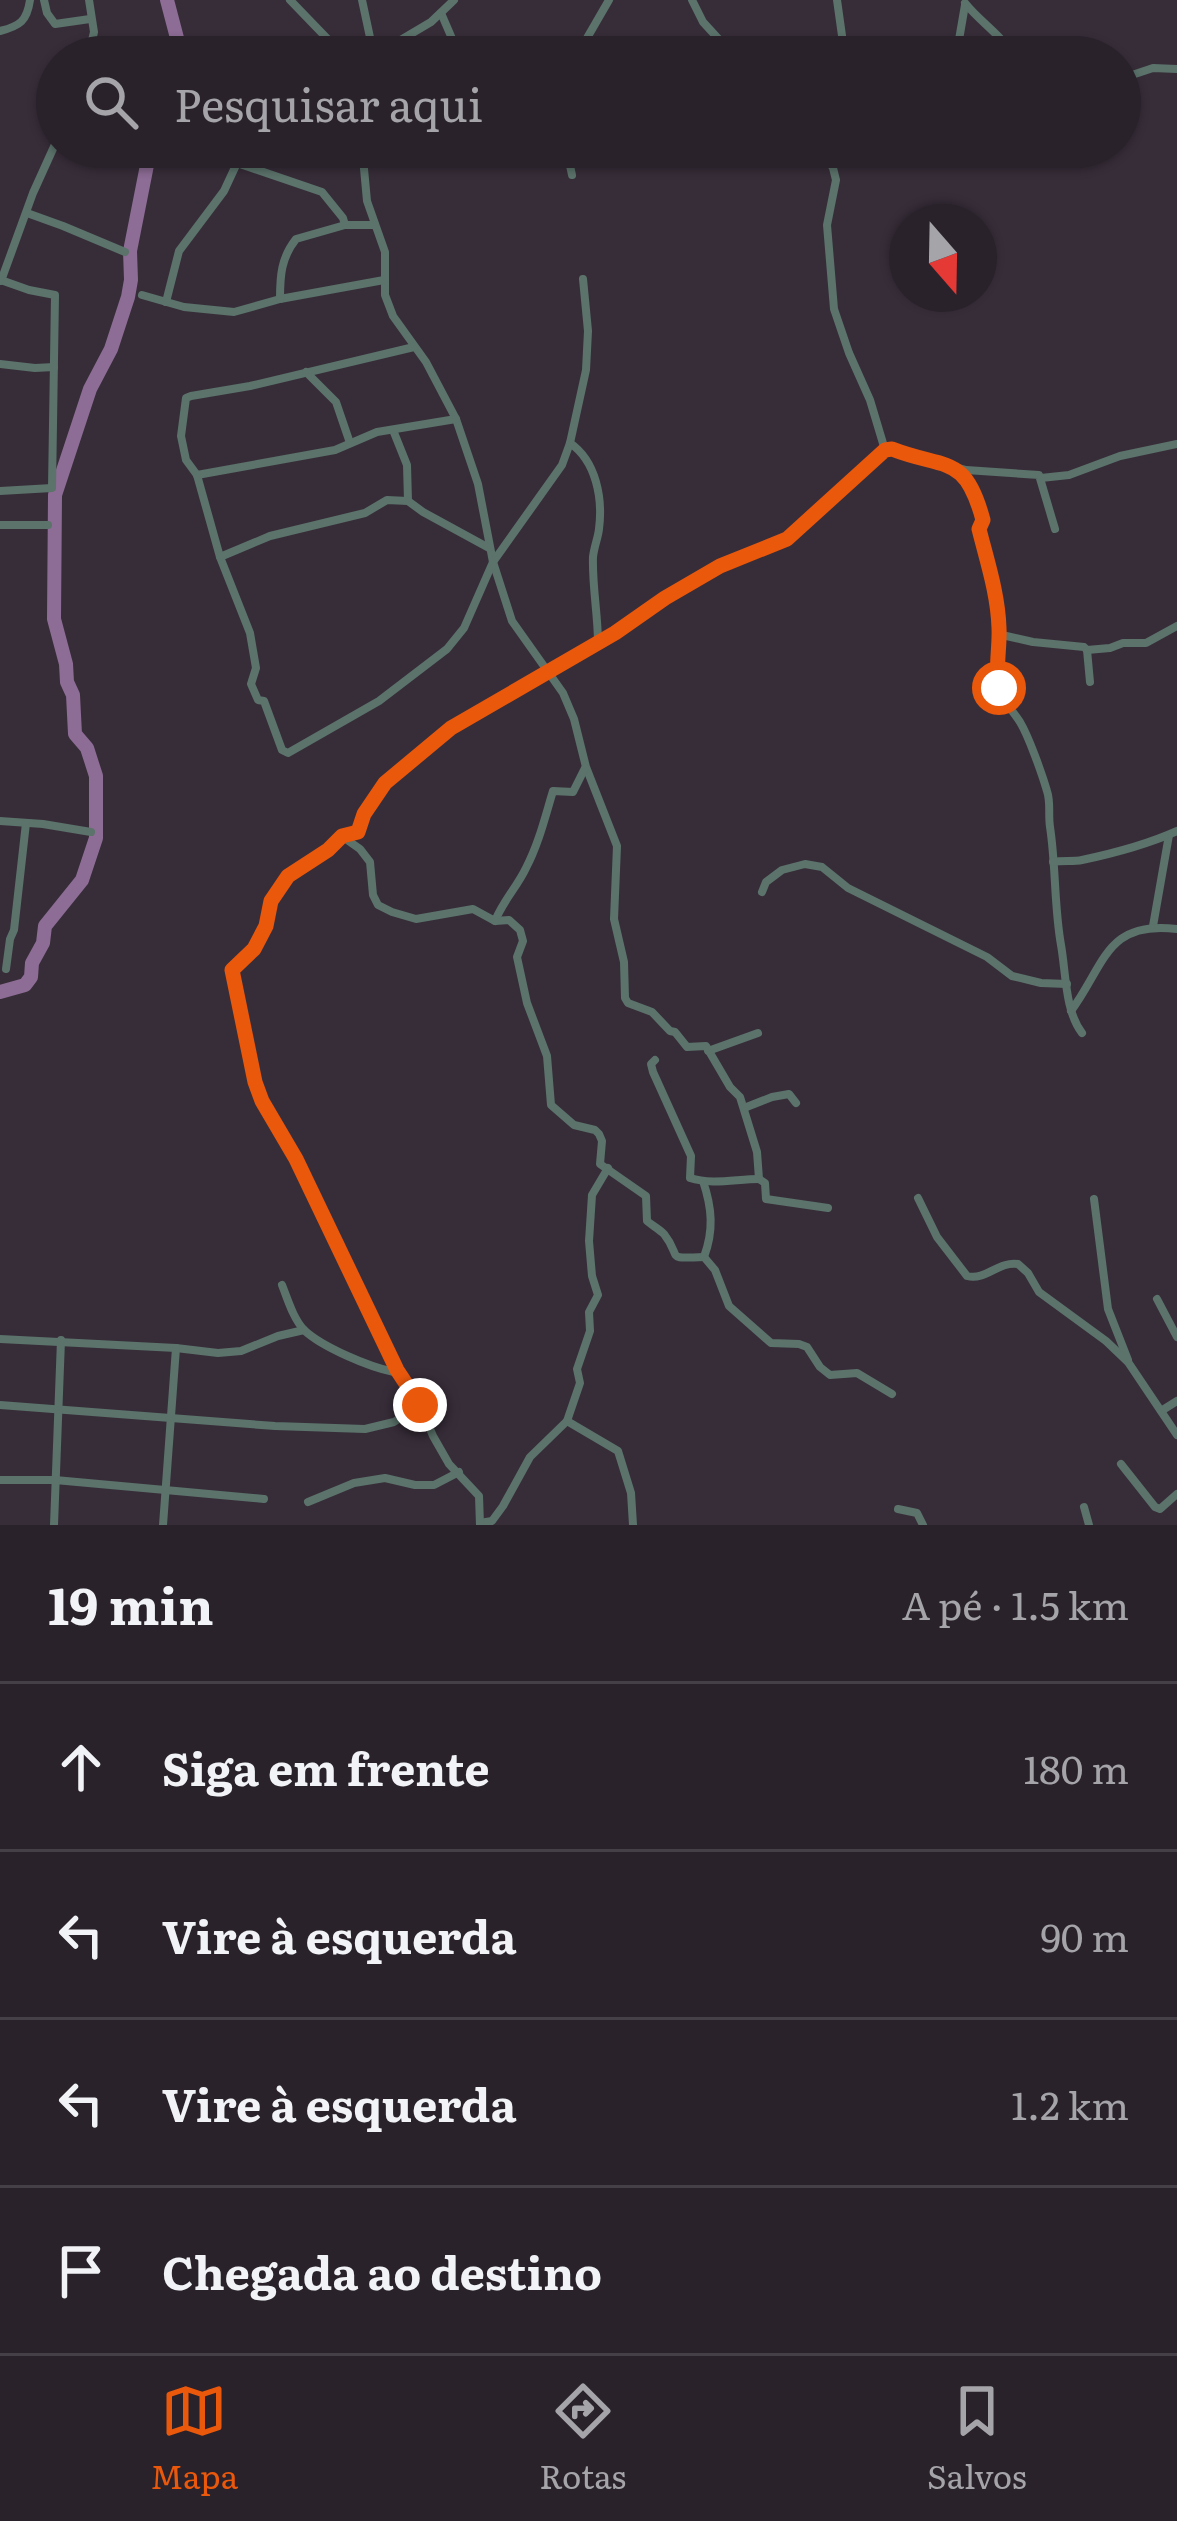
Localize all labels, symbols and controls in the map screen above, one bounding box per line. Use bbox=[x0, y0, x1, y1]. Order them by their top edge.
search box bbox=[36, 36, 1141, 168]
icon: search bbox=[78, 69, 144, 135]
text: Pesquisar aqui bbox=[174, 69, 483, 136]
north arrow bbox=[889, 204, 997, 312]
route start bbox=[972, 661, 1026, 715]
route end bbox=[393, 1378, 447, 1432]
text: 19 min bbox=[48, 1565, 214, 1641]
text: A pé · 1.5 km bbox=[902, 1574, 1129, 1632]
text: Siga em frente bbox=[162, 1733, 490, 1800]
icon: ahead bbox=[48, 1734, 114, 1800]
text: 180 m bbox=[1023, 1738, 1129, 1796]
text: Vire à esquerda bbox=[162, 1901, 516, 1968]
icon: left bbox=[48, 1902, 114, 1968]
text: 90 m bbox=[1040, 1906, 1129, 1964]
text: Vire à esquerda bbox=[162, 2069, 516, 2136]
icon: left bbox=[48, 2070, 114, 2136]
text: 1.2 km bbox=[1011, 2074, 1129, 2132]
text: Chegada ao destino bbox=[162, 2237, 602, 2304]
icon: arrive bbox=[48, 2238, 114, 2304]
tab: Mapa bbox=[150, 2378, 238, 2499]
tab: Rotas bbox=[539, 2378, 626, 2499]
tab: Salvos bbox=[927, 2378, 1027, 2499]

